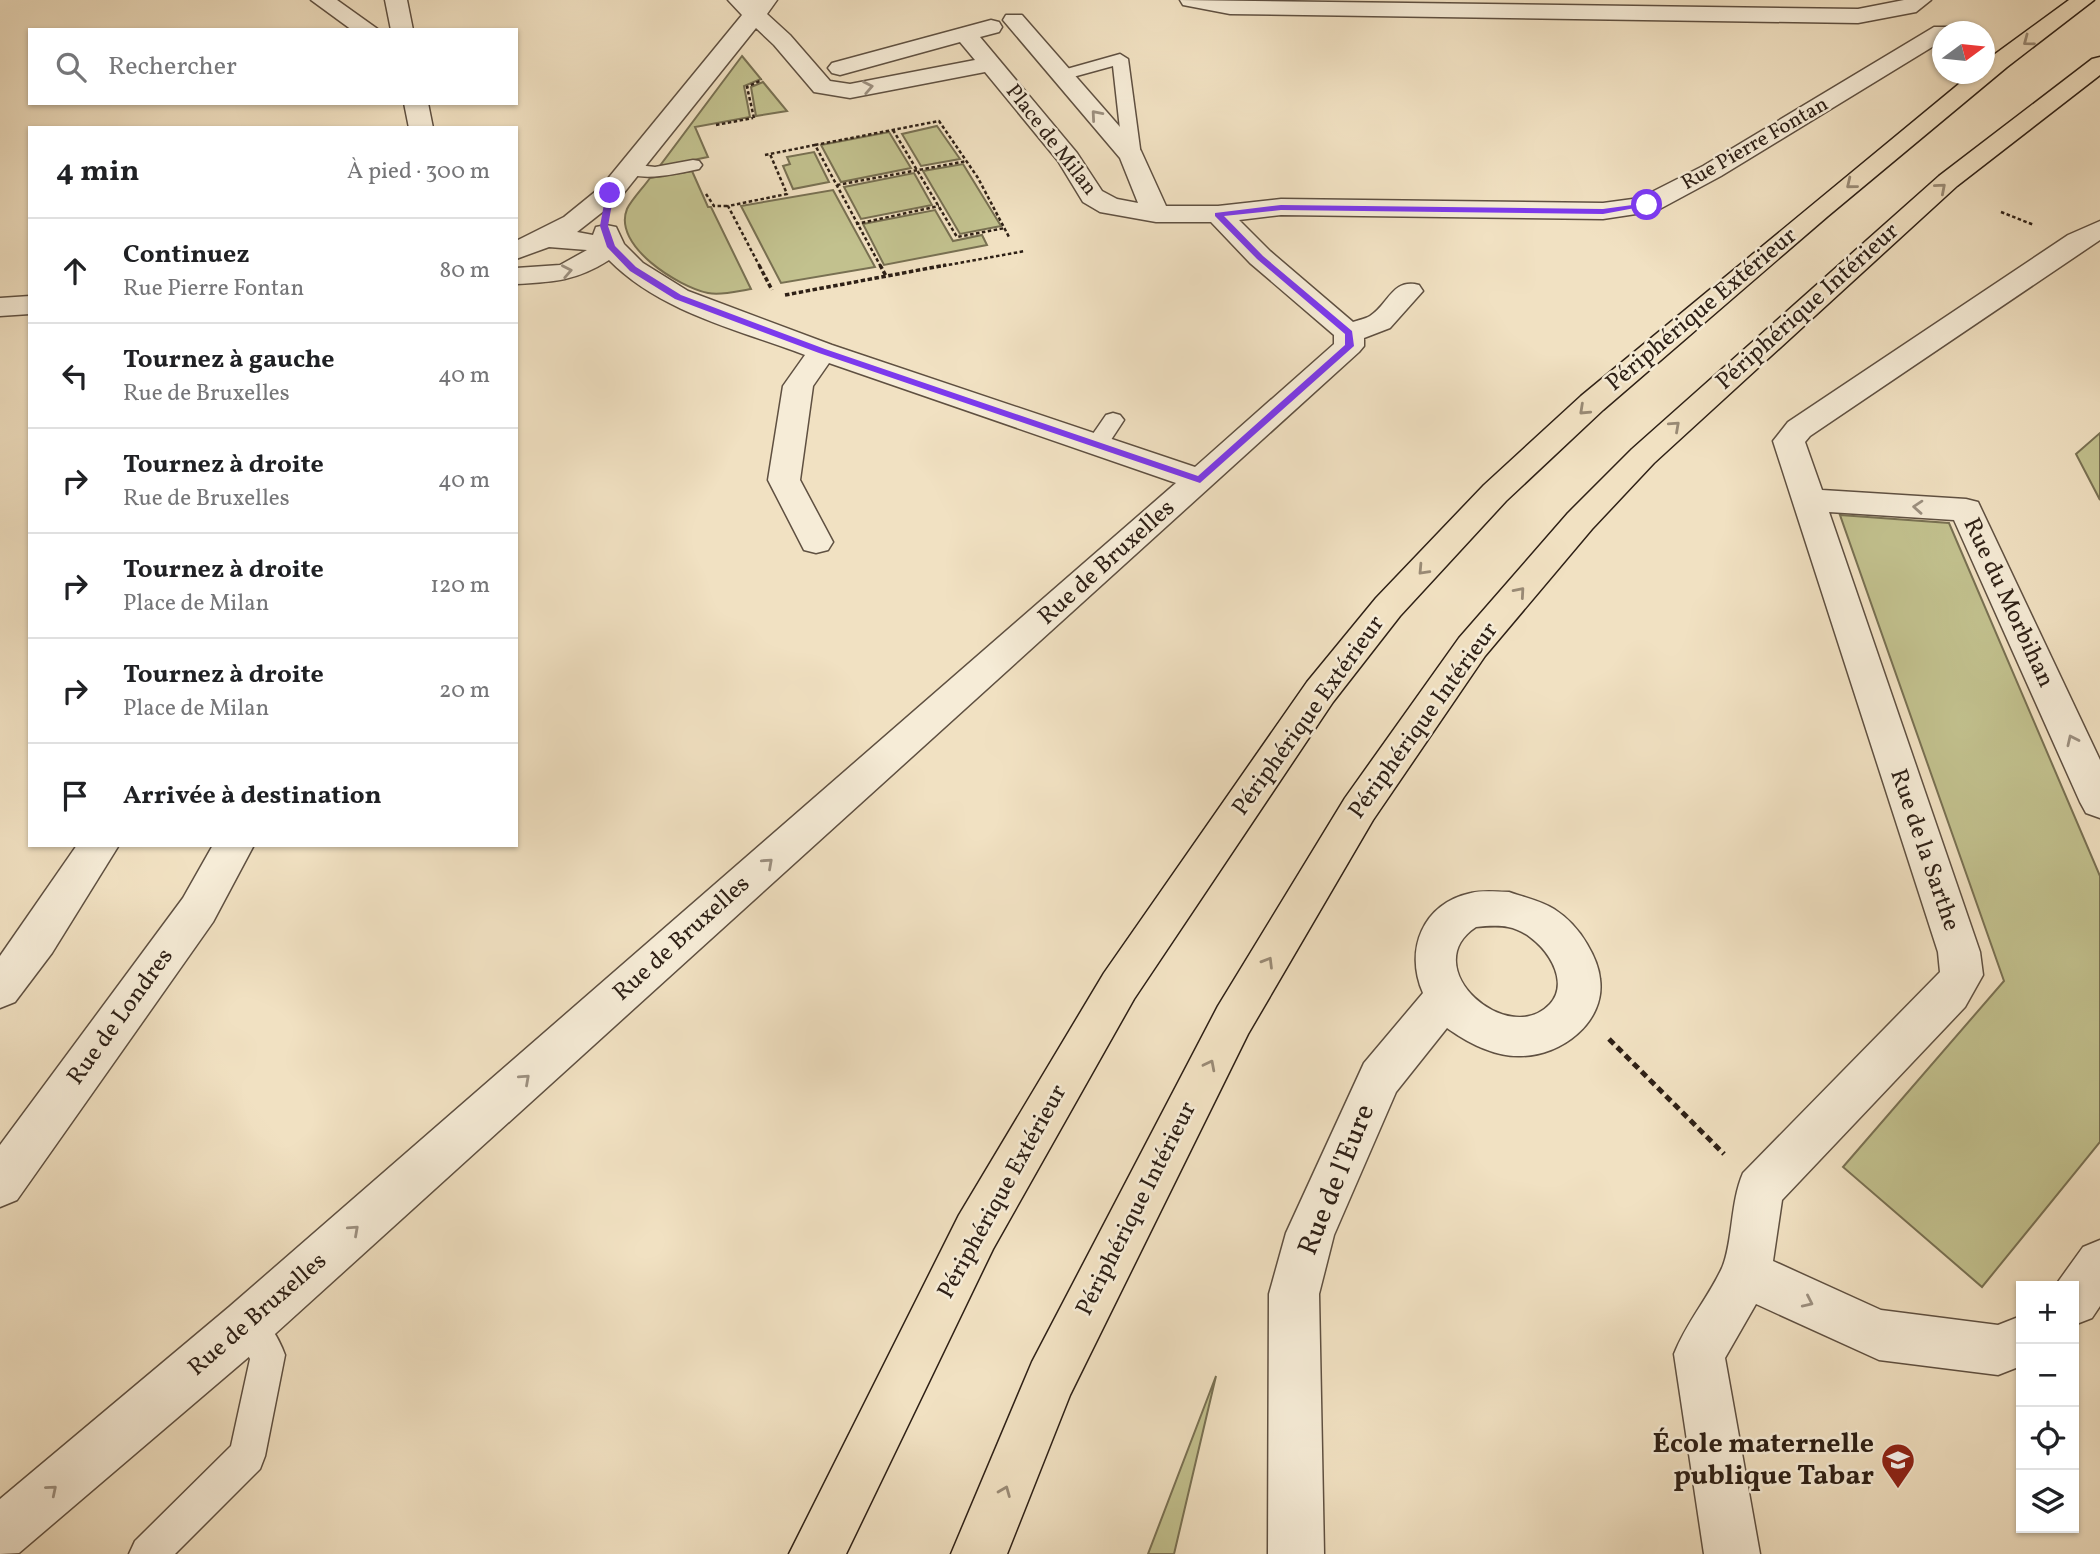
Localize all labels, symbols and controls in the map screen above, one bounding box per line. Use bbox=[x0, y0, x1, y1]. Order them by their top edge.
north arrow bbox=[1932, 21, 1995, 84]
search box bbox=[28, 28, 518, 105]
one-way arrow bbox=[2023, 32, 2036, 45]
icon: search bbox=[52, 48, 90, 86]
text: Rechercher bbox=[108, 49, 237, 85]
street label: Place de Milan bbox=[998, 78, 1104, 202]
one-way arrow bbox=[862, 81, 874, 96]
street label: Rue Pierre Fontan bbox=[1676, 90, 1834, 198]
one-way arrow bbox=[1092, 110, 1104, 123]
text: 4 min bbox=[56, 151, 140, 193]
text: À pied · 300 m bbox=[347, 156, 490, 188]
one-way arrow bbox=[1846, 175, 1858, 188]
route end bbox=[594, 177, 625, 208]
one-way arrow bbox=[1933, 184, 1946, 196]
route start bbox=[1631, 189, 1662, 220]
street label: Périphérique Intérieur bbox=[1709, 215, 1907, 399]
street label: Périphérique Extérieur bbox=[1599, 220, 1805, 400]
text: Continuez bbox=[123, 237, 249, 273]
icon: ahead bbox=[56, 252, 94, 290]
text: 80 m bbox=[440, 255, 490, 287]
one-way arrow bbox=[561, 264, 573, 279]
text: Rue Pierre Fontan bbox=[123, 273, 304, 305]
text: Tournez à gauche bbox=[123, 342, 335, 378]
icon: left bbox=[56, 357, 94, 395]
text: 40 m bbox=[438, 360, 490, 392]
text: Rue de Bruxelles bbox=[123, 378, 290, 410]
one-way arrow bbox=[1579, 402, 1592, 415]
one-way arrow bbox=[1667, 422, 1680, 435]
text: Tournez à droite bbox=[123, 447, 324, 483]
icon: right bbox=[56, 462, 94, 500]
text: 40 m bbox=[438, 465, 490, 497]
text: Rue de Bruxelles bbox=[123, 483, 290, 515]
street label: Rue de Bruxelles bbox=[1031, 492, 1183, 634]
one-way arrow bbox=[1912, 500, 1923, 515]
street label: Rue du Morbihan bbox=[1954, 513, 2062, 693]
text: Tournez à droite bbox=[123, 552, 324, 588]
one-way arrow bbox=[1418, 562, 1431, 575]
icon: right bbox=[56, 567, 94, 605]
text: 120 m bbox=[430, 570, 490, 602]
one-way arrow bbox=[1512, 587, 1524, 600]
text: Place de Milan bbox=[123, 588, 269, 620]
street label: Périphérique Extérieur bbox=[1225, 609, 1393, 823]
street label: Périphérique Intérieur bbox=[1341, 616, 1507, 826]
text: Tournez à droite bbox=[123, 657, 324, 693]
icon: right bbox=[56, 672, 94, 710]
text: 20 m bbox=[439, 675, 490, 707]
text: Place de Milan bbox=[123, 693, 269, 725]
one-way arrow bbox=[2066, 735, 2080, 747]
street label: Rue de la Sarthe bbox=[1880, 765, 1968, 935]
icon: arrive bbox=[56, 777, 94, 815]
text: Arrivée à destination bbox=[123, 778, 382, 814]
one-way arrow bbox=[760, 859, 773, 871]
street label: Rue de Bruxelles bbox=[606, 868, 758, 1010]
street label: Rue de Londres bbox=[60, 942, 182, 1092]
one-way arrow bbox=[1260, 956, 1273, 969]
one-way arrow bbox=[1202, 1060, 1216, 1073]
one-way arrow bbox=[517, 1075, 530, 1087]
street label: Périphérique Extérieur bbox=[930, 1079, 1076, 1305]
street label: Périphérique Intérieur bbox=[1068, 1096, 1206, 1322]
street label: Rue de l'Eure bbox=[1289, 1099, 1385, 1261]
one-way arrow bbox=[346, 1226, 359, 1238]
street label: Rue de Bruxelles bbox=[181, 1245, 335, 1385]
map controls bbox=[2016, 1281, 2079, 1533]
button: + bbox=[2016, 1281, 2079, 1344]
one-way arrow bbox=[1801, 1294, 1813, 1308]
button: − bbox=[2016, 1344, 2079, 1407]
button: locate bbox=[2016, 1407, 2079, 1470]
place label: École maternelle publique Tabar bbox=[1652, 1425, 1874, 1496]
school or university icon: École maternelle publique Tabar bbox=[1879, 1441, 1917, 1490]
button: layers bbox=[2016, 1470, 2079, 1533]
one-way arrow bbox=[997, 1485, 1011, 1497]
one-way arrow bbox=[44, 1486, 57, 1498]

